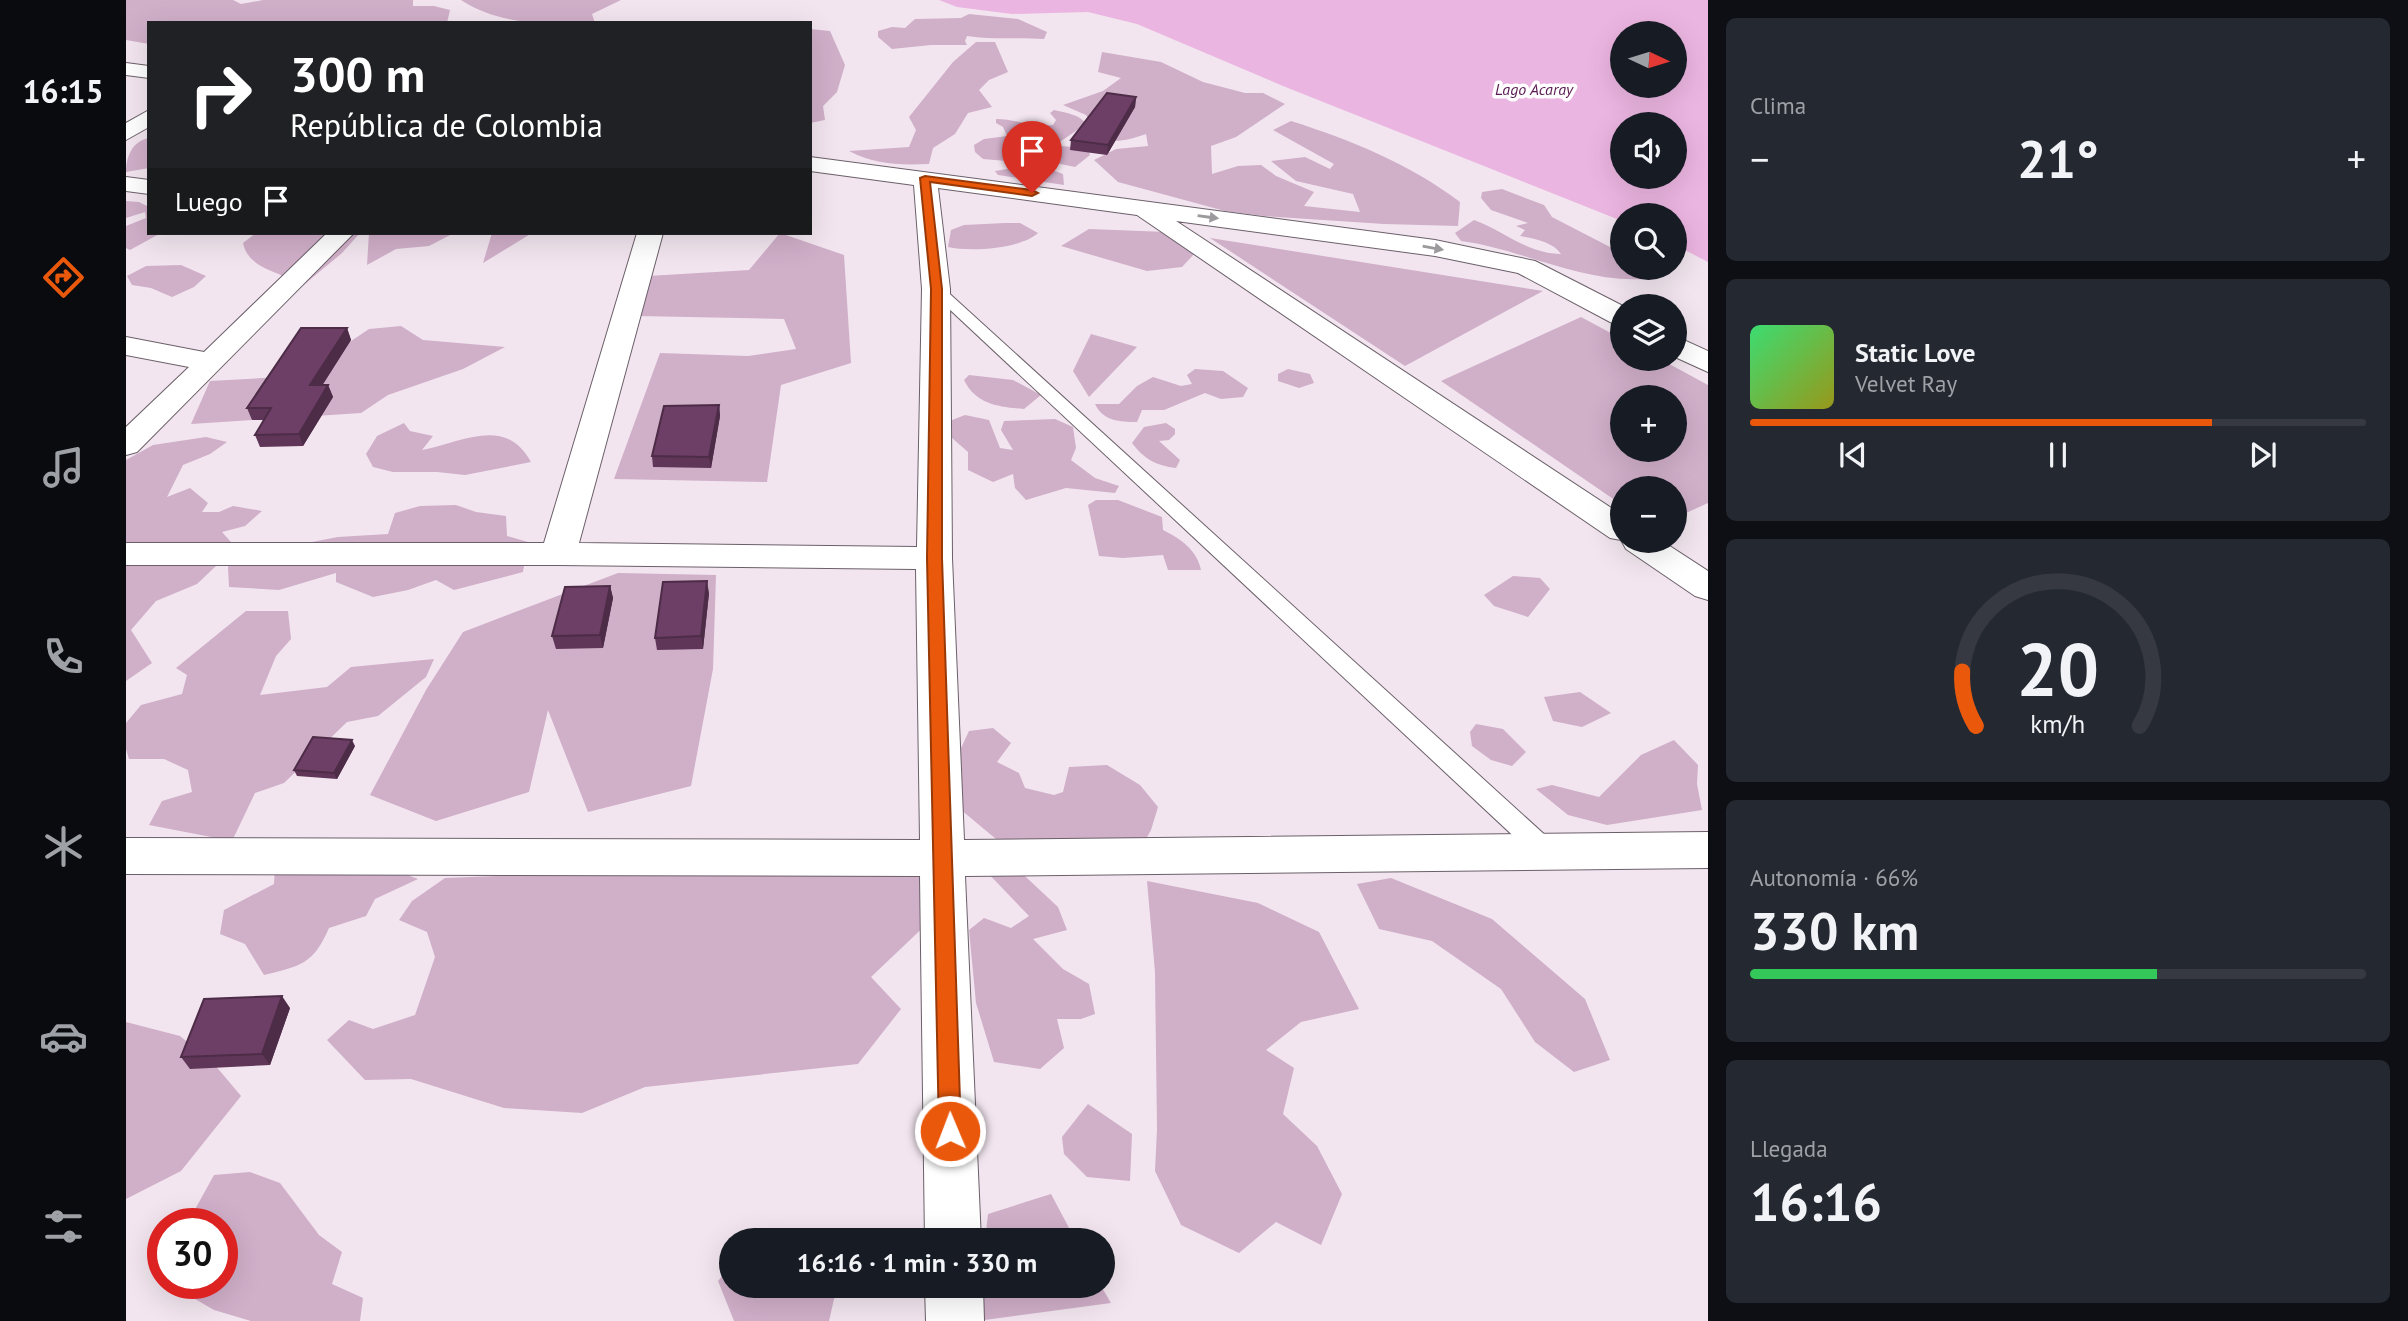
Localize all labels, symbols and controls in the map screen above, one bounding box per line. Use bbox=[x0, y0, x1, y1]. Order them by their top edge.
north arrow bbox=[1610, 21, 1687, 98]
map controls bbox=[1610, 21, 1687, 553]
text: 300 m bbox=[290, 42, 425, 106]
icon: right bbox=[175, 49, 266, 140]
text: 16:15 bbox=[22, 70, 104, 112]
water label: Lago Acaray bbox=[1495, 79, 1574, 99]
text: Clima bbox=[1750, 91, 1806, 120]
text: República de Colombia bbox=[290, 104, 603, 146]
button: sound bbox=[1610, 112, 1687, 189]
pin bbox=[1002, 121, 1062, 193]
text: 21° bbox=[2017, 125, 2099, 192]
icon: arrive bbox=[1013, 132, 1051, 170]
text: − bbox=[1750, 134, 1769, 183]
text: + bbox=[2347, 134, 2366, 183]
icon: arrive bbox=[257, 182, 295, 220]
text: Luego bbox=[175, 185, 243, 218]
button: search bbox=[1610, 203, 1687, 280]
one-way arrow bbox=[1197, 212, 1219, 223]
one-way arrow bbox=[1422, 243, 1444, 254]
icon: directions bbox=[39, 253, 88, 302]
button: layers bbox=[1610, 294, 1687, 371]
text: Static Love bbox=[1855, 336, 1976, 369]
text: Velvet Ray bbox=[1855, 369, 1957, 398]
button: + bbox=[1610, 385, 1687, 462]
icon: previous bbox=[1834, 436, 1872, 474]
icon: pause bbox=[2039, 436, 2077, 474]
icon: next bbox=[2244, 436, 2282, 474]
icon: music bbox=[39, 443, 88, 492]
button: − bbox=[1610, 476, 1687, 553]
text: 20 bbox=[2017, 623, 2099, 717]
icon: phone bbox=[39, 632, 88, 681]
text: km/h bbox=[2031, 708, 2085, 740]
icon: climate bbox=[39, 822, 88, 871]
text: Autonomía · 66% bbox=[1750, 863, 1918, 892]
text: 330 km bbox=[1750, 897, 1919, 964]
icon: car bbox=[39, 1012, 88, 1061]
position arrow bbox=[913, 1094, 987, 1168]
text: Llegada bbox=[1750, 1134, 1828, 1163]
text: 16:16 bbox=[1750, 1168, 1882, 1235]
icon: filters bbox=[39, 1202, 88, 1251]
speed limit sign: 30 bbox=[147, 1208, 238, 1299]
text: 16:16 · 1 min · 330 m bbox=[797, 1246, 1037, 1279]

